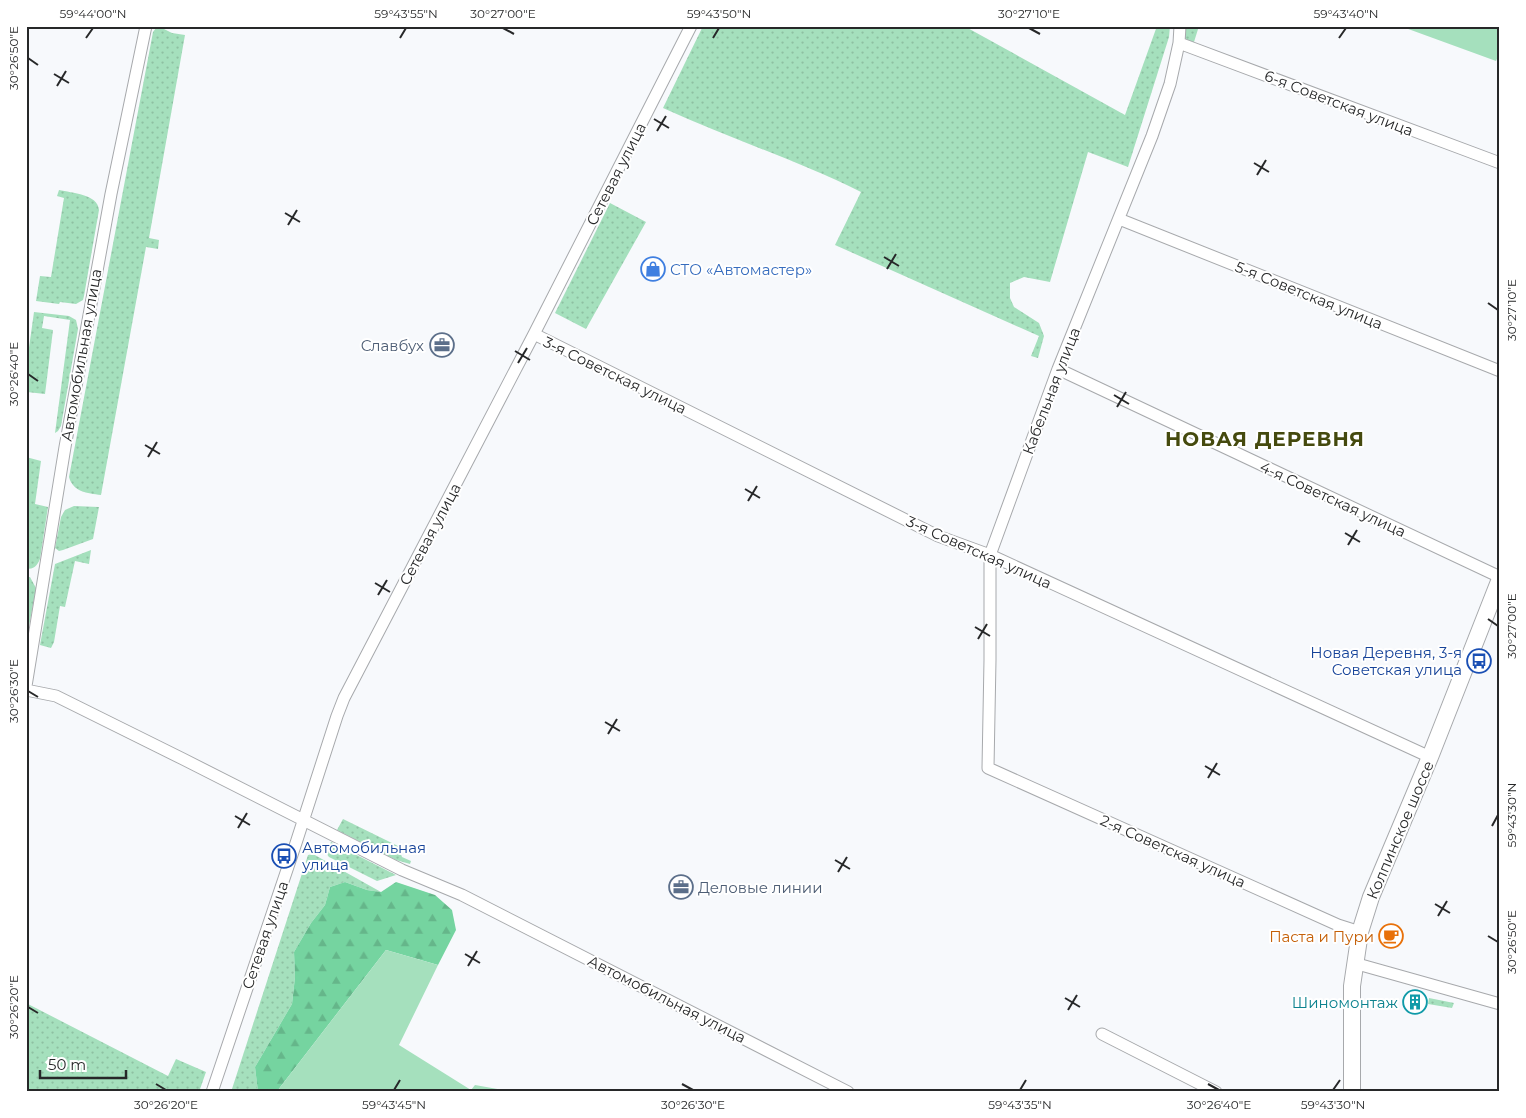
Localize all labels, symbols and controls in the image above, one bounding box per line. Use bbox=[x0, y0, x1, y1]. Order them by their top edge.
text: 59°44'00"N bbox=[60, 6, 126, 21]
text: 59°43'55"N bbox=[374, 6, 438, 21]
text: 30°27'00"E bbox=[470, 6, 536, 21]
text: 59°43'50"N bbox=[687, 6, 751, 21]
text: 30°27'10"E bbox=[998, 6, 1060, 21]
text: 59°43'40"N bbox=[1313, 6, 1379, 21]
text: 30°26'50"E bbox=[6, 26, 21, 90]
street label: 6-я Советская улица bbox=[1262, 66, 1416, 140]
street label: Сетевая улица bbox=[582, 119, 650, 229]
shop icon: СТО «Автомастер» bbox=[640, 256, 666, 282]
street label: 5-я Советская улица bbox=[1233, 257, 1385, 333]
place label: СТО «Автомастер» bbox=[670, 260, 812, 279]
street label: Автомобильная улица bbox=[56, 267, 106, 443]
text: 30°27'10"E bbox=[1504, 279, 1519, 341]
street label: Кабельная улица bbox=[1018, 325, 1084, 457]
office icon: Славбух bbox=[429, 332, 455, 358]
street label: 3-я Советская улица bbox=[540, 332, 690, 418]
place label: Славбух bbox=[361, 336, 424, 355]
text: 30°26'40"E bbox=[6, 342, 21, 406]
district label: НОВАЯ ДЕРЕВНЯ bbox=[1165, 427, 1365, 451]
street label: 4-я Советская улица bbox=[1257, 457, 1409, 541]
street label: Сетевая улица bbox=[395, 480, 465, 588]
street label: 3-я Советская улица bbox=[903, 511, 1055, 593]
text: 30°27'00"E bbox=[1504, 593, 1519, 659]
place label: Новая Деревня, 3-я Советская улица bbox=[1310, 643, 1462, 679]
bus stop icon: Новая Деревня, 3-я Советская улица bbox=[1466, 648, 1492, 674]
text: 30°26'30"E bbox=[6, 659, 21, 723]
street label: Колпинское шоссе bbox=[1362, 758, 1438, 902]
text: 59°43'30"N bbox=[1504, 783, 1519, 847]
street label: 2-я Советская улица bbox=[1097, 810, 1249, 892]
place label: Автомобильная улица bbox=[301, 838, 426, 874]
bus stop icon: Автомобильная улица bbox=[271, 843, 297, 869]
office icon: Деловые линии bbox=[668, 874, 694, 900]
street label: Сетевая улица bbox=[238, 878, 292, 992]
place label: Деловые линии bbox=[698, 878, 822, 897]
text: 30°26'50"E bbox=[1504, 910, 1519, 974]
cafe icon: Паста и Пури bbox=[1378, 923, 1404, 949]
place label: Паста и Пури bbox=[1269, 927, 1374, 946]
street label: Автомобильная улица bbox=[585, 951, 749, 1047]
text: 30°26'20"E bbox=[6, 975, 21, 1039]
building icon: Шиномонтаж bbox=[1402, 989, 1428, 1015]
place label: Шиномонтаж bbox=[1292, 993, 1399, 1012]
scale bar bbox=[40, 1048, 126, 1080]
text: 50 m bbox=[48, 1055, 86, 1074]
text: 30°26'20"E bbox=[134, 1097, 198, 1112]
text: 59°43'45"N bbox=[362, 1097, 426, 1112]
text: 30°26'30"E bbox=[661, 1097, 725, 1112]
text: 59°43'35"N bbox=[988, 1097, 1052, 1112]
text: 30°26'40"E bbox=[1187, 1097, 1251, 1112]
text: 59°43'30"N bbox=[1301, 1097, 1365, 1112]

